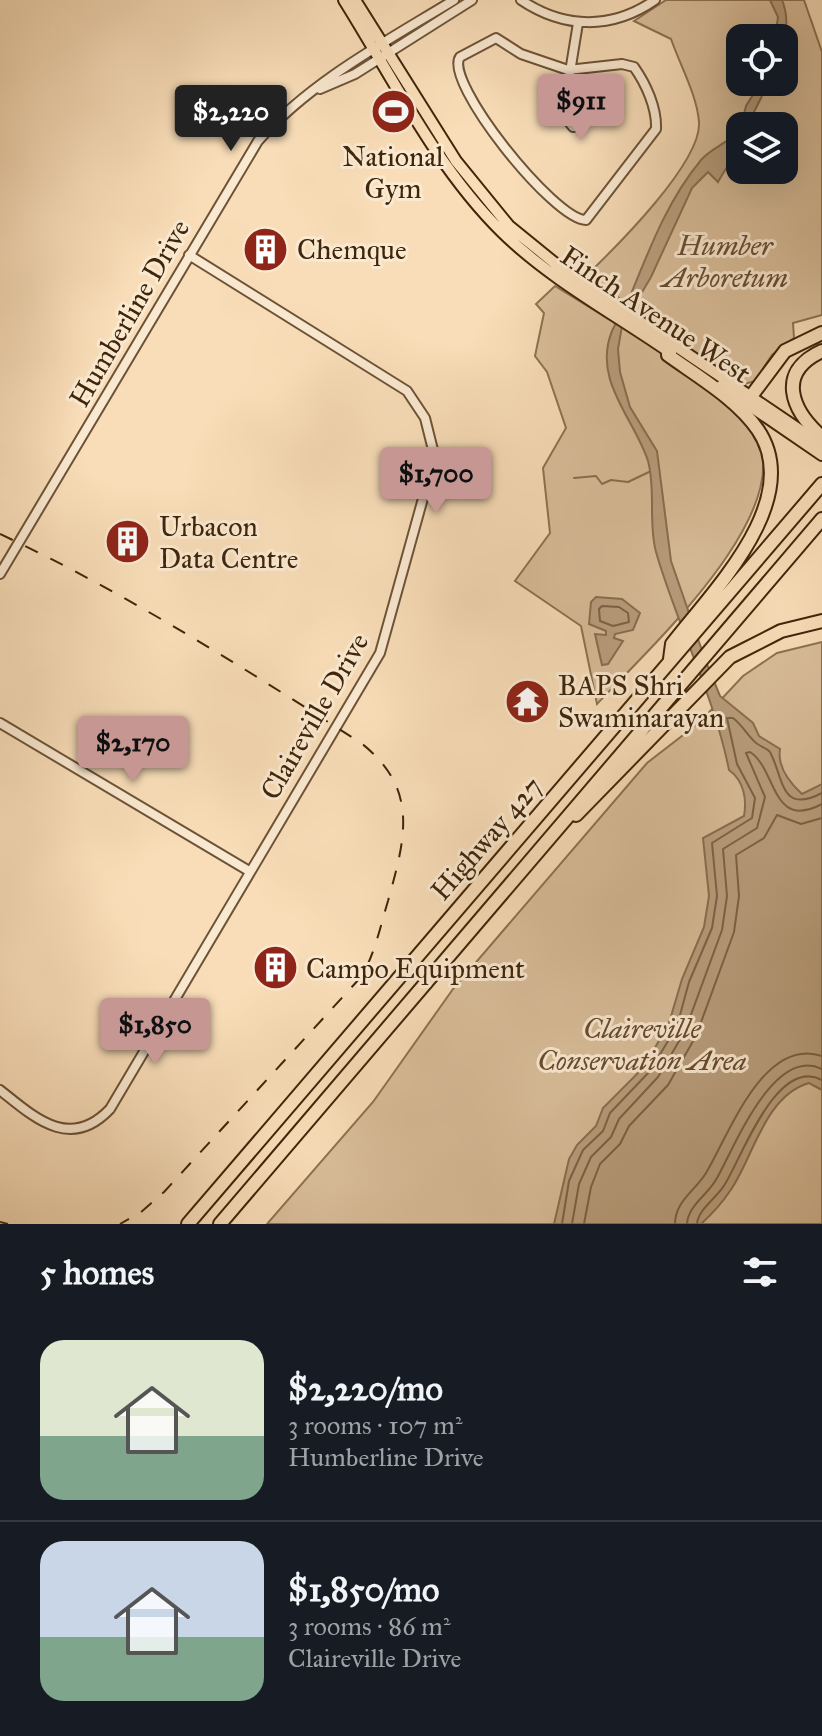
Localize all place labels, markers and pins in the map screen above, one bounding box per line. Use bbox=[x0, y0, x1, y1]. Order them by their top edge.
pin: $911 bbox=[534, 74, 628, 142]
pin: $2,220 bbox=[166, 85, 296, 153]
sports icon: National Gym bbox=[369, 87, 417, 135]
place label: National Gym bbox=[342, 139, 444, 206]
building icon: Chemque bbox=[242, 225, 290, 273]
place label: Chemque bbox=[297, 232, 407, 267]
pin: $1,700 bbox=[371, 447, 501, 515]
place label: Urbacon Data Centre bbox=[159, 509, 298, 576]
building icon: Urbacon Data Centre bbox=[104, 518, 152, 566]
place label: BAPS Shri Swaminarayan bbox=[558, 668, 724, 735]
temple icon: BAPS Shri Swaminarayan bbox=[503, 677, 551, 725]
pin: $2,170 bbox=[68, 716, 198, 784]
building icon: Campo Equipment bbox=[251, 944, 299, 992]
place label: Campo Equipment bbox=[306, 951, 525, 986]
pin: $1,850 bbox=[90, 998, 220, 1066]

